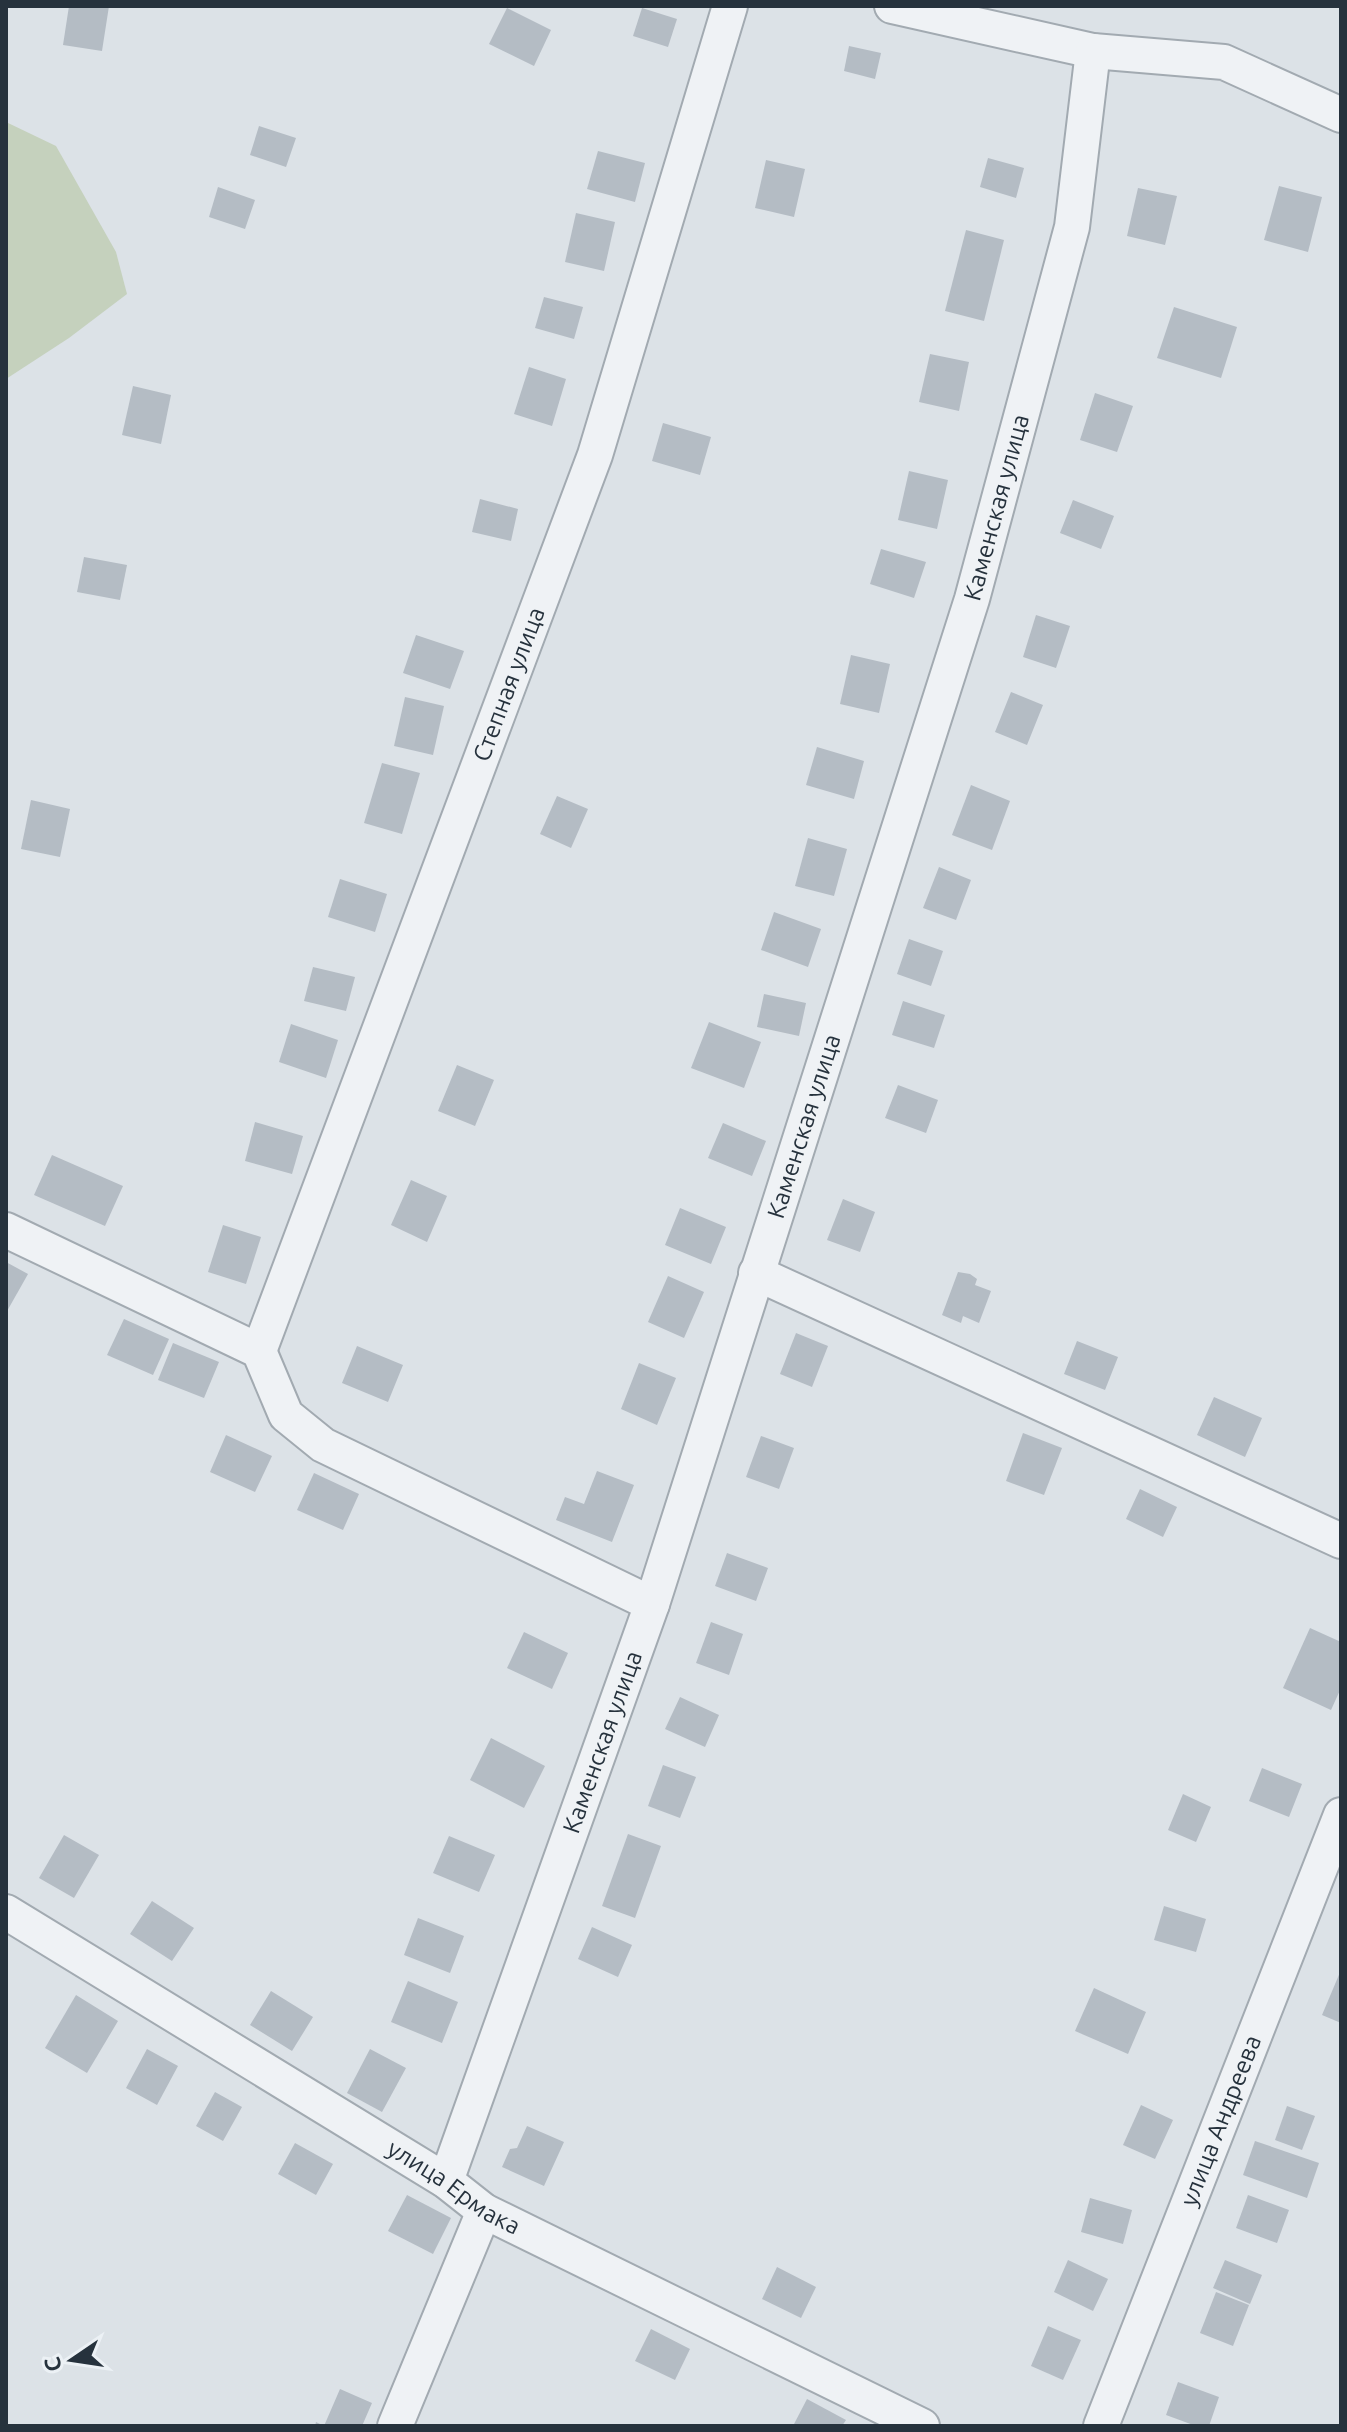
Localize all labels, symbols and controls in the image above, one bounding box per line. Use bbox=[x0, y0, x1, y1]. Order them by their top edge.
street label: Каменская улица bbox=[958, 411, 1034, 604]
street label: Степная улица bbox=[467, 603, 550, 765]
street label: Каменская улица bbox=[762, 1031, 846, 1222]
street label: Каменская улица bbox=[557, 1647, 647, 1837]
street label: улица Андреева bbox=[1175, 2031, 1266, 2210]
street label: улица Ермака bbox=[383, 2134, 525, 2240]
north arrow bbox=[32, 2320, 112, 2400]
text: С bbox=[38, 2355, 66, 2374]

